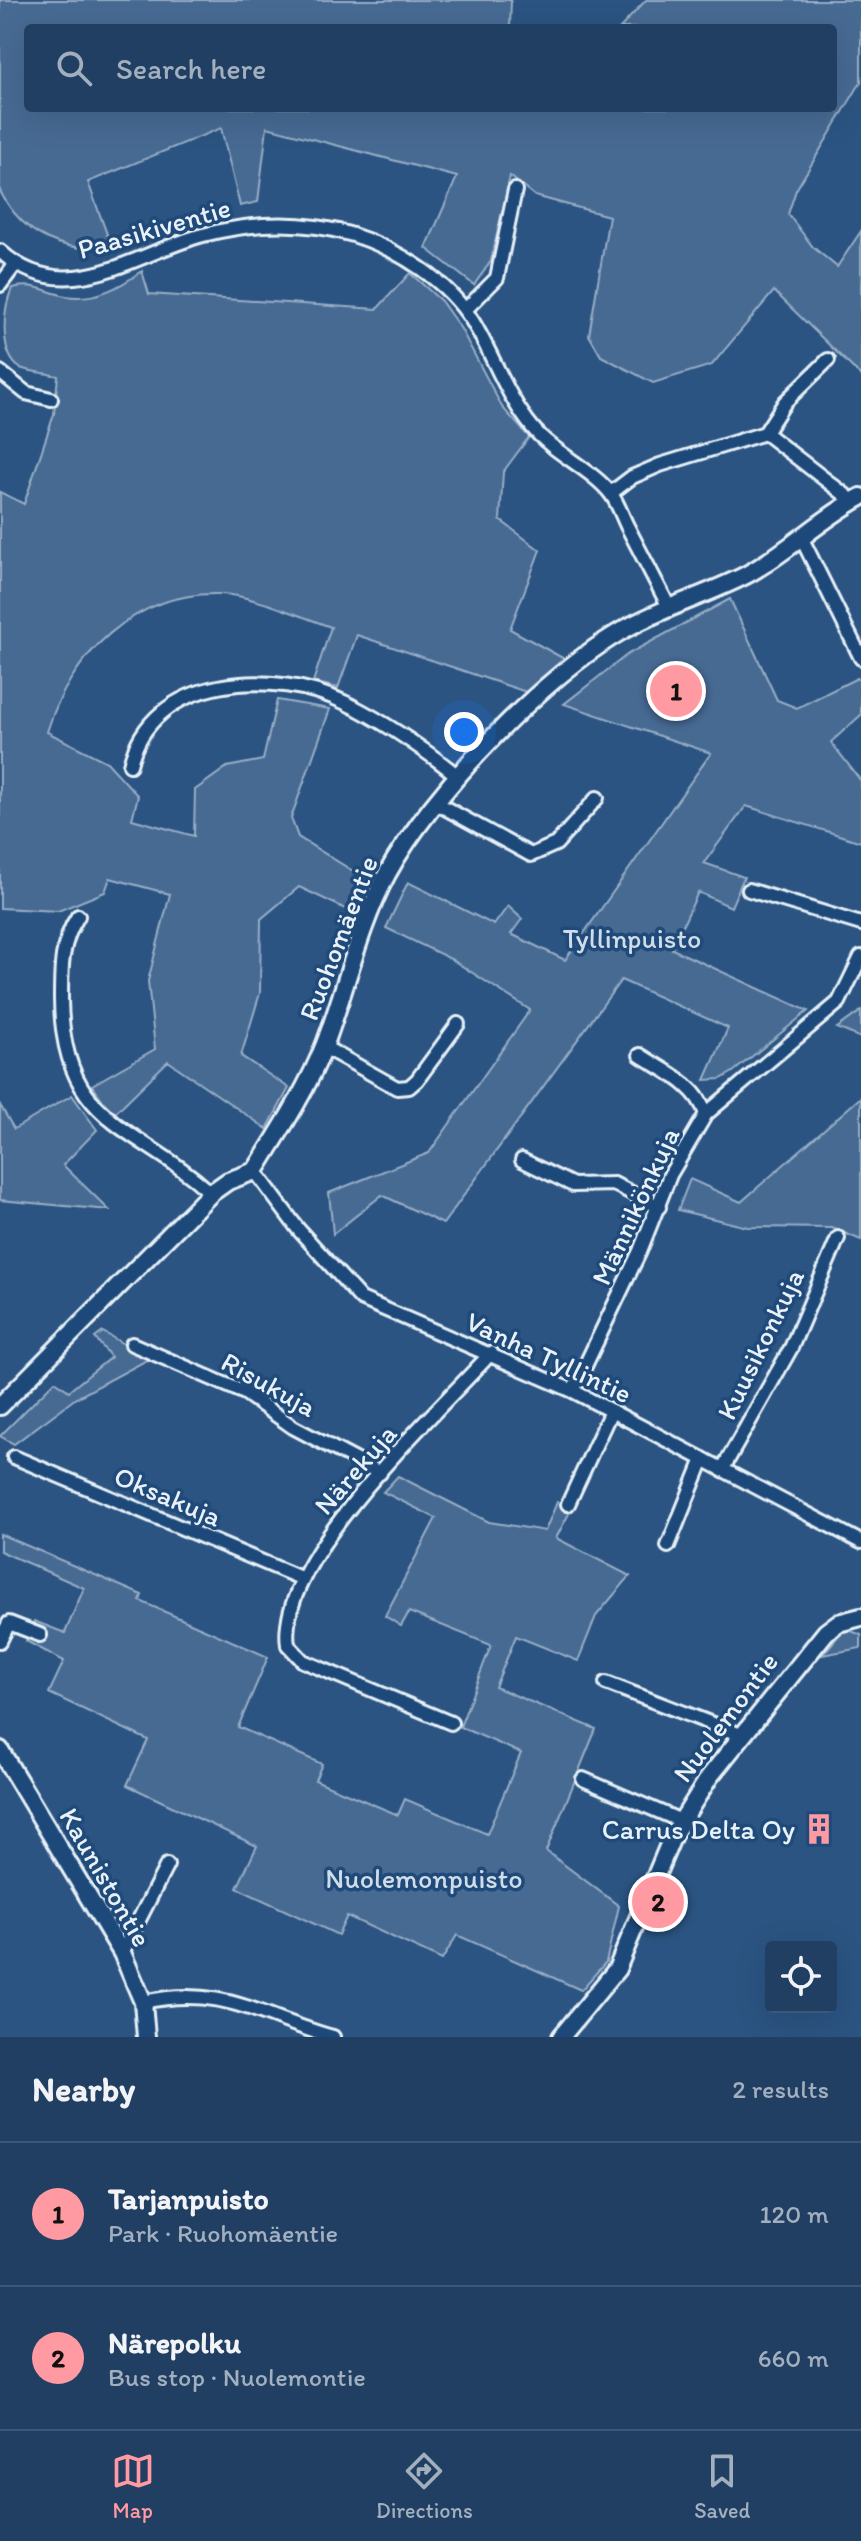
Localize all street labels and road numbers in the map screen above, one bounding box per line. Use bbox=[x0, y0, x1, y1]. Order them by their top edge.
street label: Paasikiventie bbox=[74, 190, 234, 266]
street label: Ruohomäentie bbox=[291, 851, 385, 1025]
street label: Männikönkuja bbox=[584, 1121, 687, 1290]
street label: Kuusikonkuja bbox=[709, 1263, 811, 1425]
street label: Vanha Tyllintie bbox=[461, 1304, 637, 1410]
street label: Risukuja bbox=[216, 1344, 323, 1424]
street label: Närekuja bbox=[306, 1416, 404, 1521]
street label: Oksakuja bbox=[109, 1458, 227, 1534]
street label: Nuolemontie bbox=[665, 1645, 785, 1789]
street label: Kaunistontie bbox=[53, 1801, 159, 1953]

